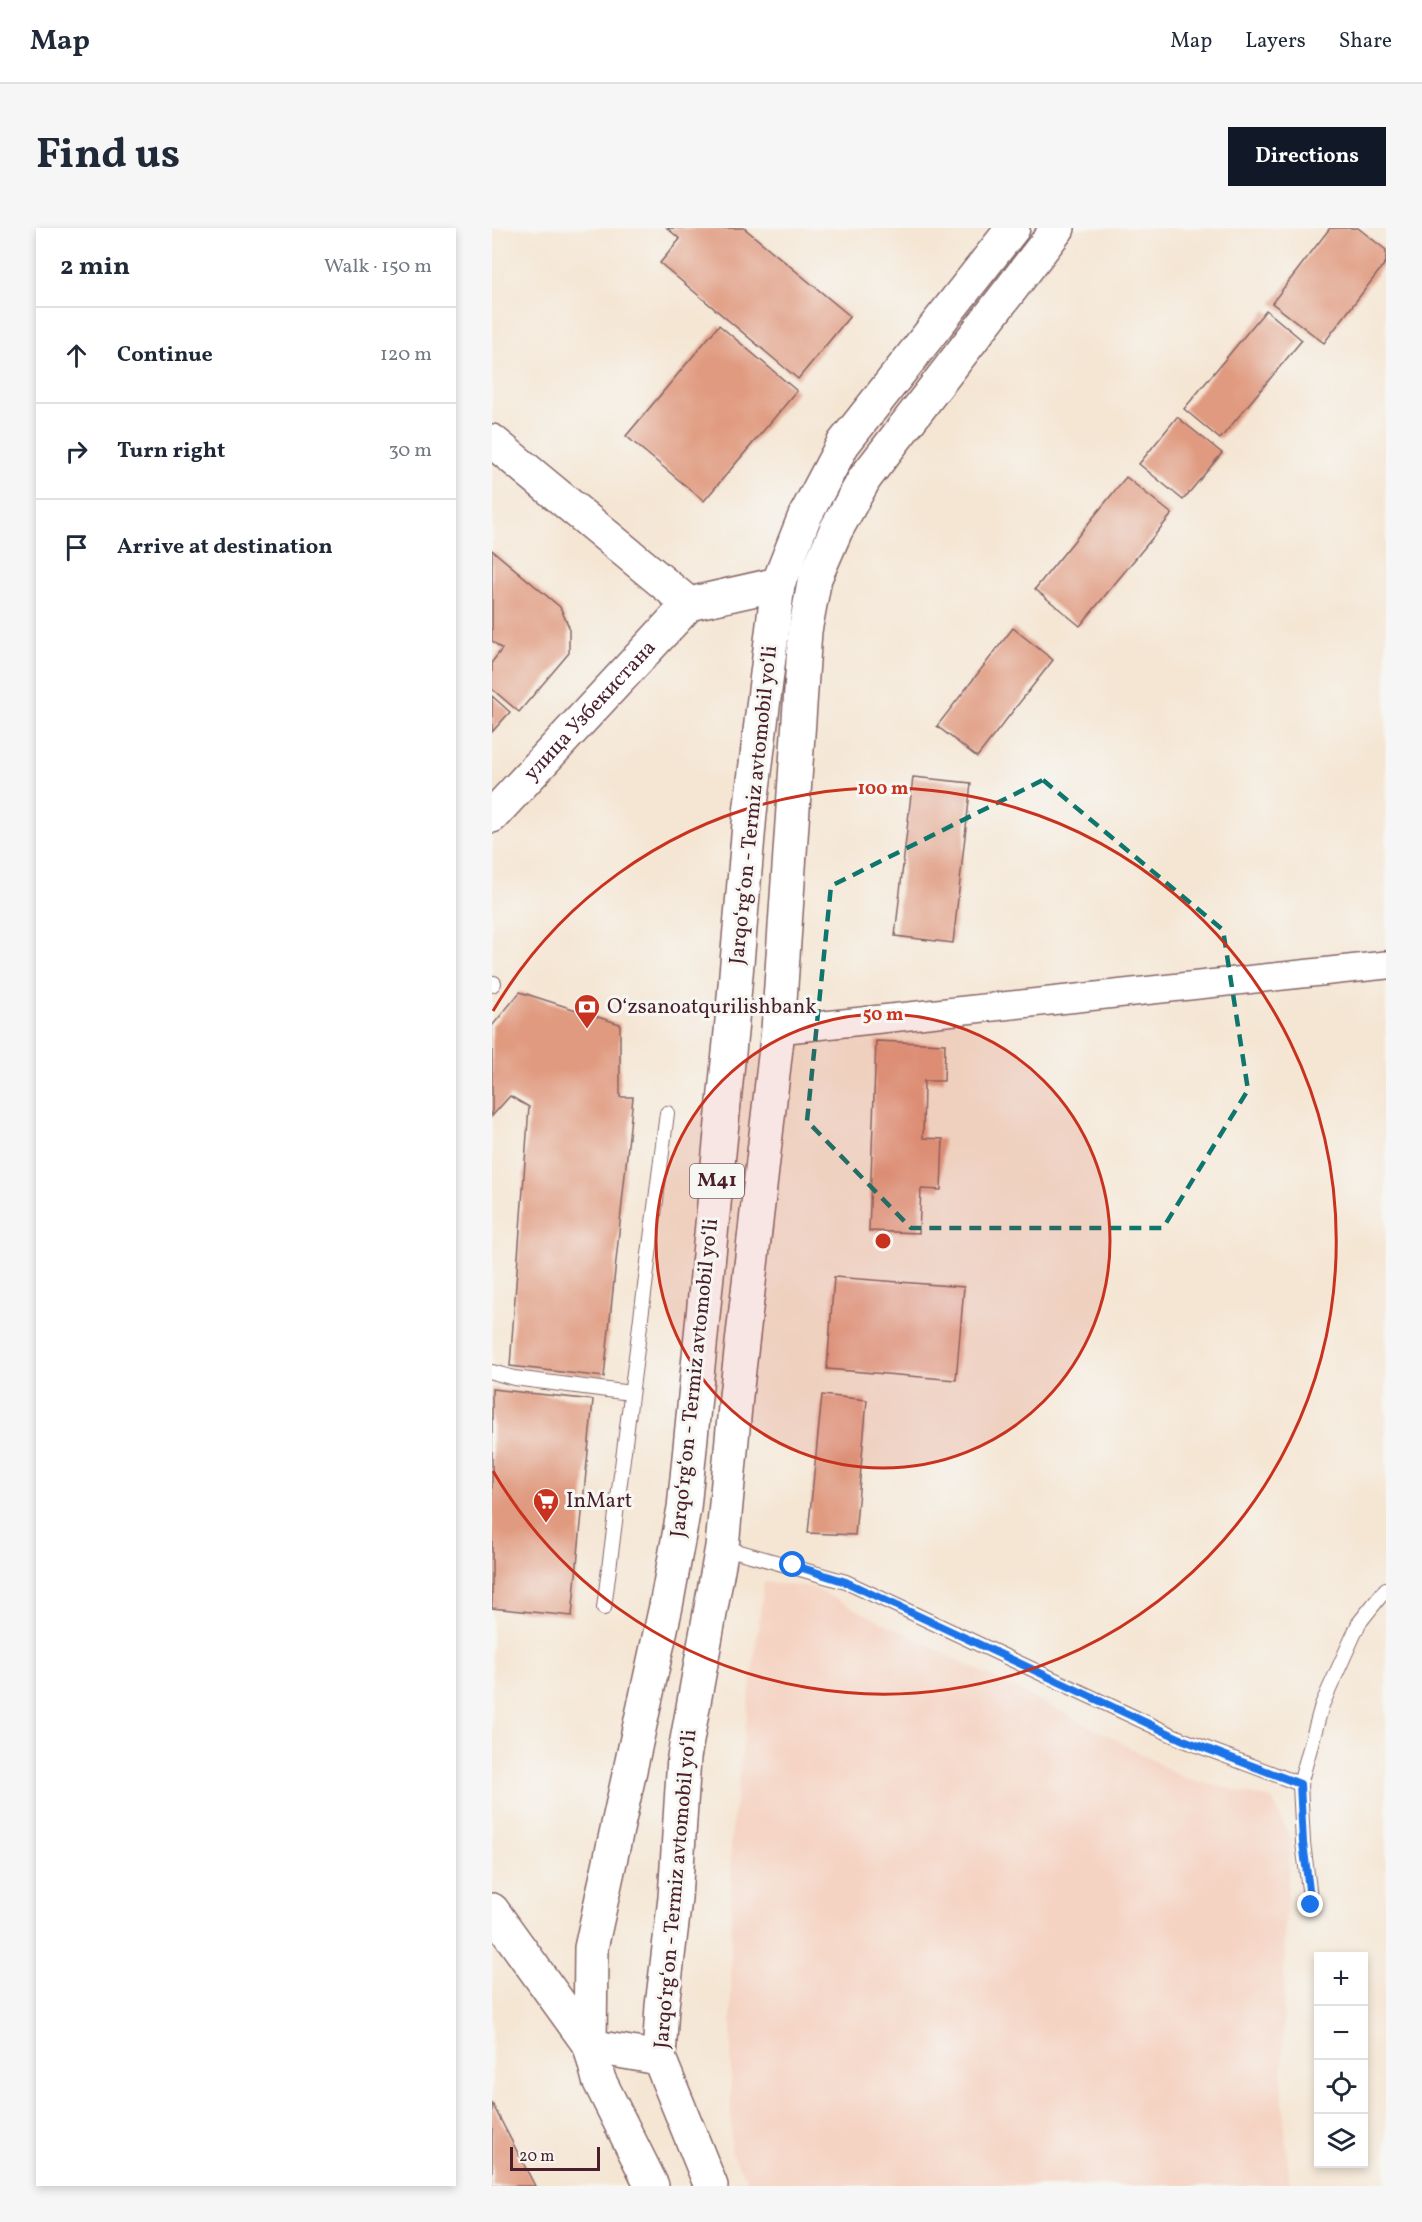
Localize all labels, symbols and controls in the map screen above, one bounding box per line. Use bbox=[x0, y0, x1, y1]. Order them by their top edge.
text: Map bbox=[30, 22, 90, 61]
text: Map bbox=[1170, 27, 1212, 56]
text: Layers bbox=[1245, 27, 1306, 56]
text: Share bbox=[1339, 27, 1392, 56]
text: Find us bbox=[36, 127, 180, 186]
button: Directions bbox=[1228, 127, 1386, 186]
text: 2 min bbox=[60, 249, 130, 285]
text: Walk · 150 m bbox=[324, 253, 432, 281]
icon: ahead bbox=[60, 339, 93, 372]
text: Continue bbox=[117, 340, 213, 371]
text: 120 m bbox=[380, 341, 432, 369]
icon: right bbox=[60, 435, 93, 468]
text: Turn right bbox=[117, 436, 225, 467]
text: 30 m bbox=[388, 437, 432, 465]
icon: arrive bbox=[60, 531, 93, 564]
text: Arrive at destination bbox=[117, 532, 333, 563]
street label: улица Узбекистана bbox=[517, 634, 663, 787]
street label: Jarqoʻrgʻon - Termiz avtomobil yoʻli bbox=[723, 644, 785, 966]
text: 100 m bbox=[858, 777, 908, 802]
bank icon: Oʻzsanoatqurilishbank bbox=[572, 992, 602, 1030]
place label: Oʻzsanoatqurilishbank bbox=[607, 993, 817, 1022]
text: 50 m bbox=[863, 1003, 903, 1028]
road number: M41 bbox=[690, 1164, 744, 1198]
street label: Jarqoʻrgʻon - Termiz avtomobil yoʻli bbox=[664, 1217, 726, 1539]
centre of rings bbox=[873, 1231, 893, 1251]
supermarket icon: InMart bbox=[531, 1486, 561, 1524]
place label: InMart bbox=[566, 1487, 632, 1516]
route start bbox=[779, 1551, 805, 1577]
street label: Jarqoʻrgʻon - Termiz avtomobil yoʻli bbox=[648, 1728, 704, 2050]
route end bbox=[1297, 1891, 1323, 1917]
map controls bbox=[1314, 1952, 1368, 2168]
button: + bbox=[1314, 1952, 1368, 2006]
button: − bbox=[1314, 2006, 1368, 2060]
button: locate bbox=[1314, 2060, 1368, 2114]
button: layers bbox=[1314, 2114, 1368, 2168]
scale bar bbox=[510, 2144, 600, 2172]
text: 20 m bbox=[519, 2146, 554, 2168]

